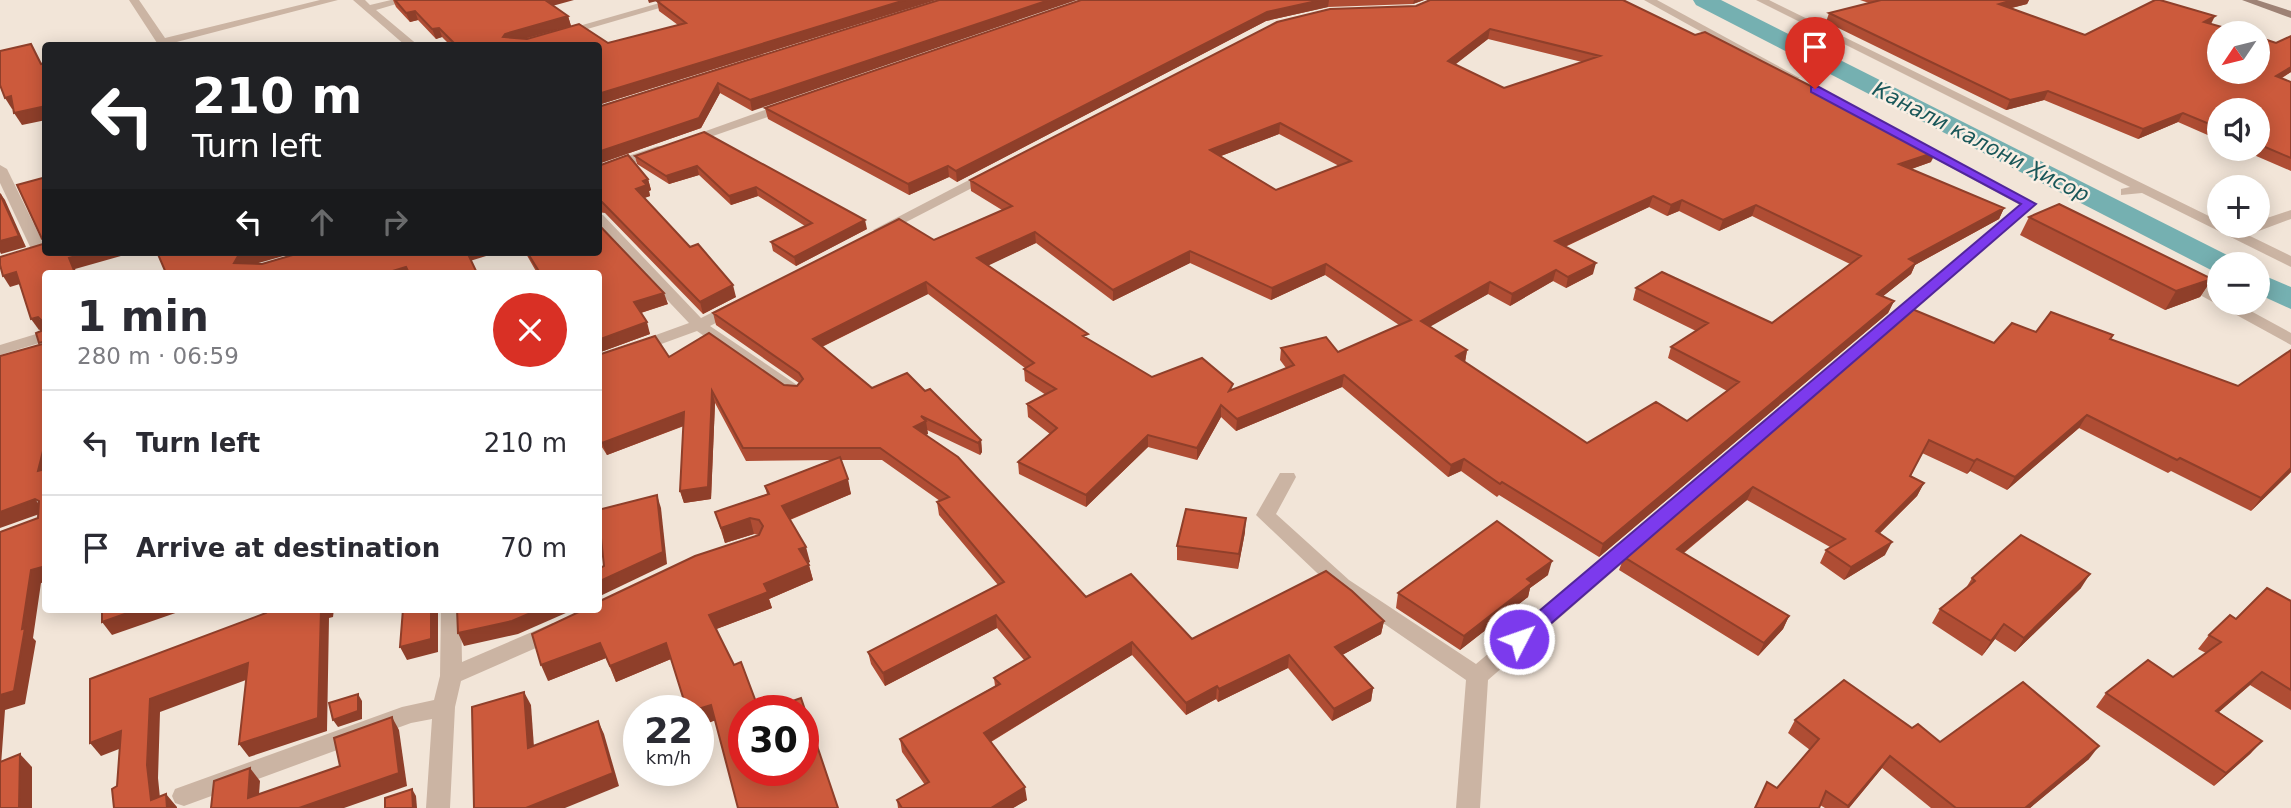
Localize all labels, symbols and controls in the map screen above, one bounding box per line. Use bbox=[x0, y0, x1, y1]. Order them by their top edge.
pin bbox=[1785, 17, 1845, 89]
north arrow bbox=[2207, 21, 2270, 84]
map controls bbox=[2207, 21, 2270, 315]
icon: arrive bbox=[1796, 28, 1834, 66]
text: 210 m bbox=[192, 68, 362, 125]
icon: left bbox=[77, 70, 168, 161]
water label: Канали калони Ҳисор bbox=[1869, 77, 2093, 207]
button: sound bbox=[2207, 98, 2270, 161]
text: Turn left bbox=[192, 127, 322, 165]
button: + bbox=[2207, 175, 2270, 238]
icon: left bbox=[230, 203, 268, 241]
icon: ahead bbox=[303, 203, 341, 241]
icon: right bbox=[376, 203, 414, 241]
button: − bbox=[2207, 252, 2270, 315]
text: 1 min bbox=[77, 292, 209, 341]
button: close bbox=[493, 293, 567, 367]
text: 280 m · 06:59 bbox=[77, 343, 239, 369]
icon: left bbox=[77, 424, 115, 462]
text: Turn left bbox=[136, 428, 260, 458]
text: 210 m bbox=[484, 428, 567, 458]
icon: arrive bbox=[77, 529, 115, 567]
text: Arrive at destination bbox=[136, 533, 440, 563]
text: 70 m bbox=[500, 533, 567, 563]
position arrow bbox=[1482, 602, 1556, 676]
speed limit sign: 30 bbox=[728, 695, 819, 786]
text: 22 bbox=[644, 711, 693, 751]
text: km/h bbox=[646, 747, 691, 768]

